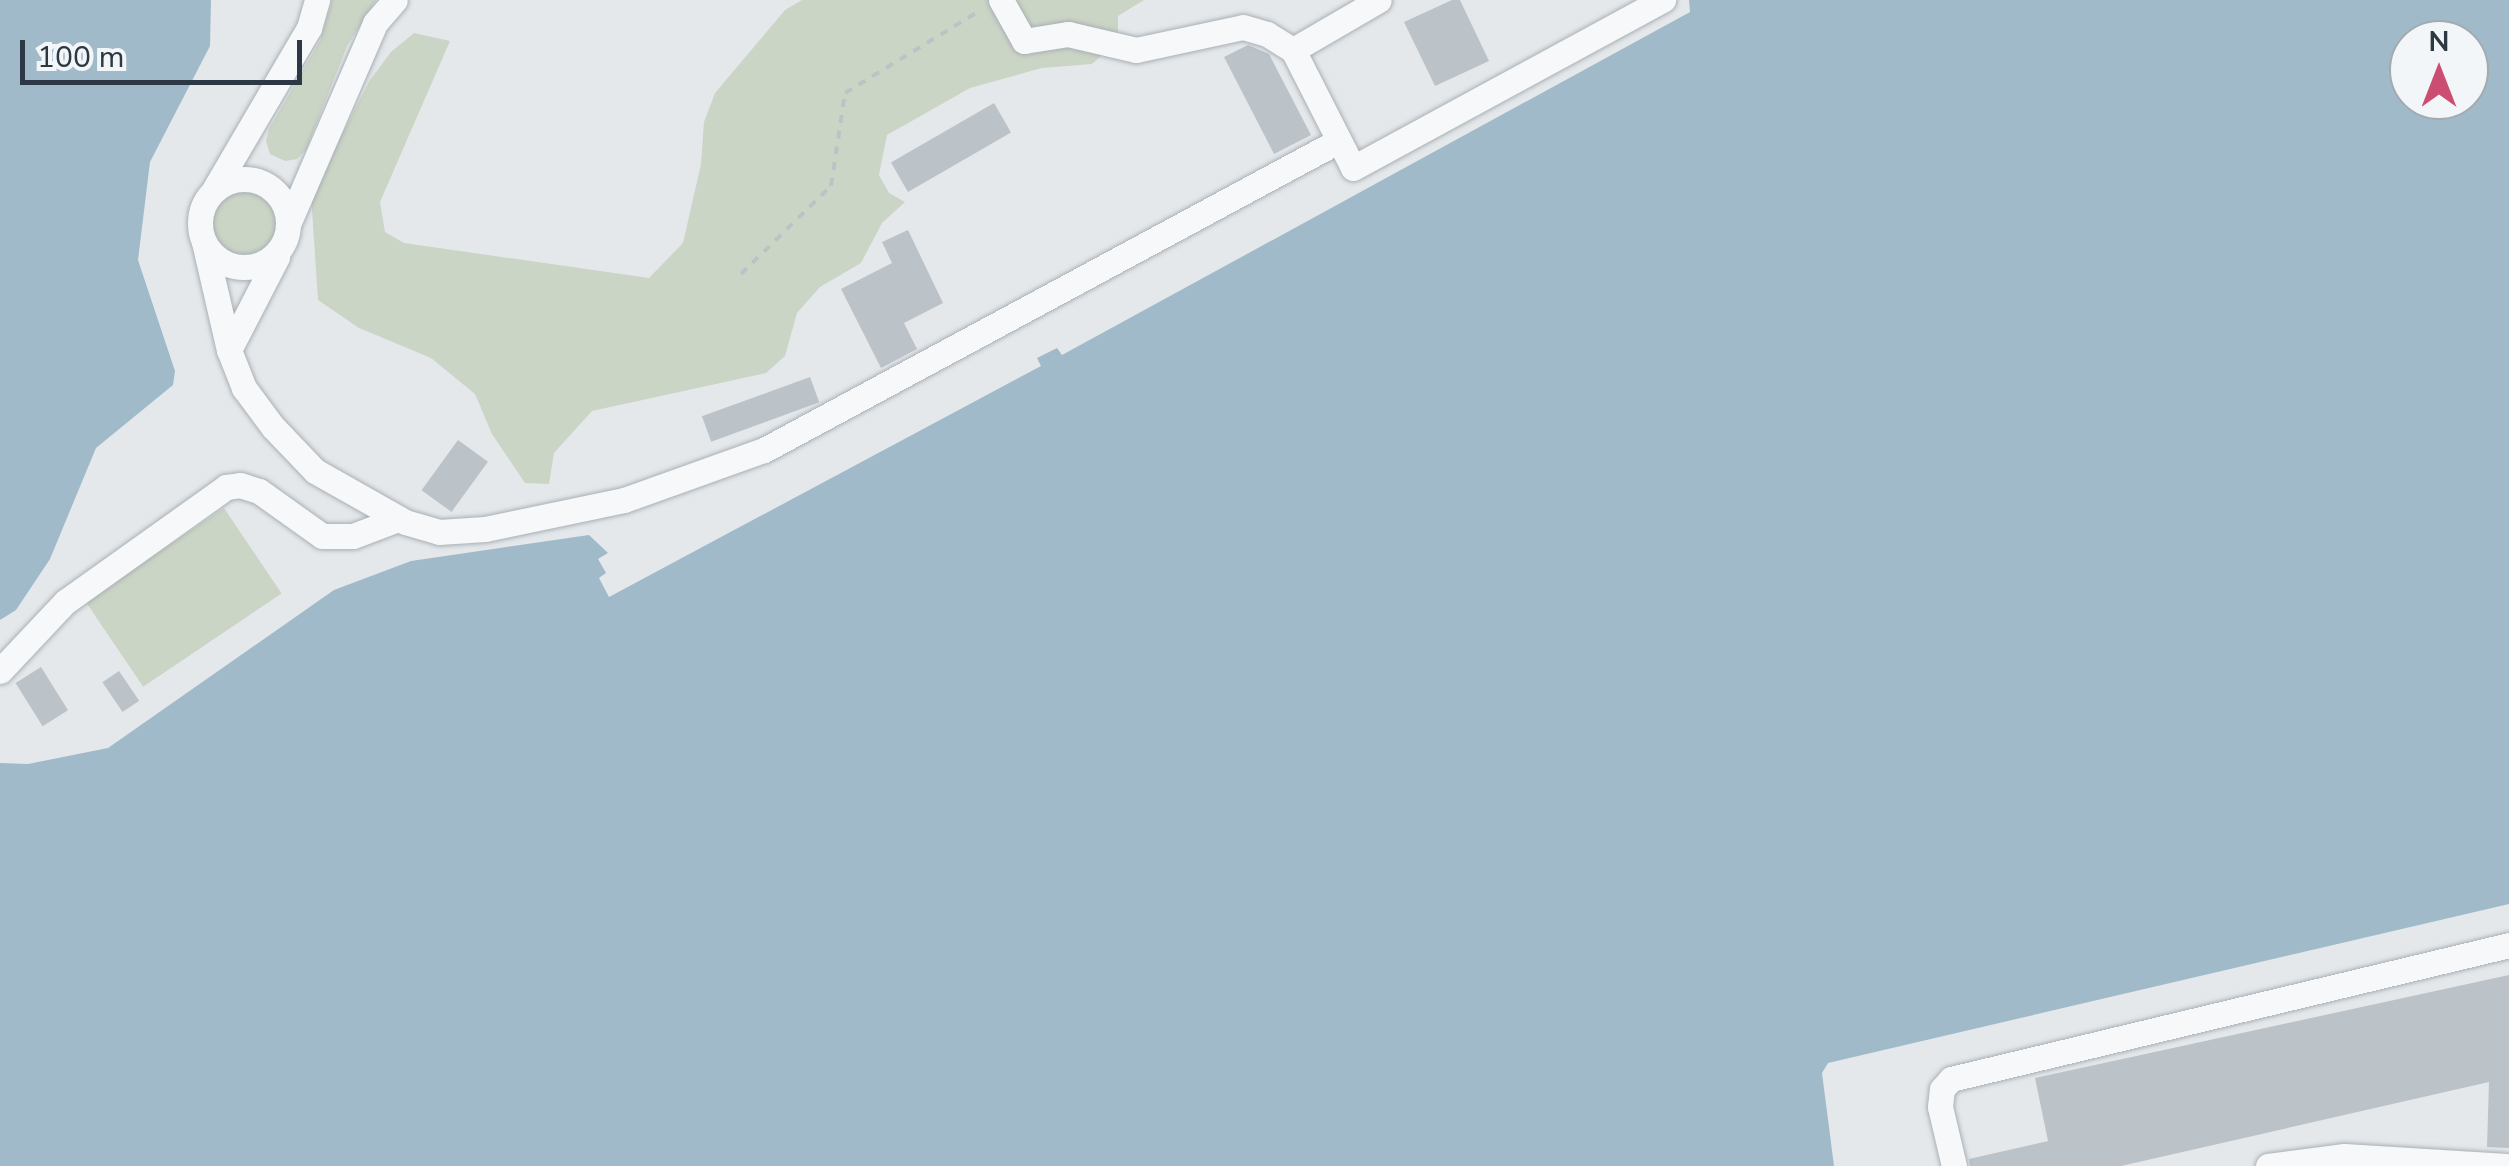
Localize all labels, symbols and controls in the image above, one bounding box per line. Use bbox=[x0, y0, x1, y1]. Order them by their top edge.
scale bar bbox=[25, 20, 308, 82]
north arrow bbox=[2389, 20, 2489, 120]
text: N bbox=[2429, 23, 2449, 61]
text: 100 m bbox=[37, 37, 124, 78]

